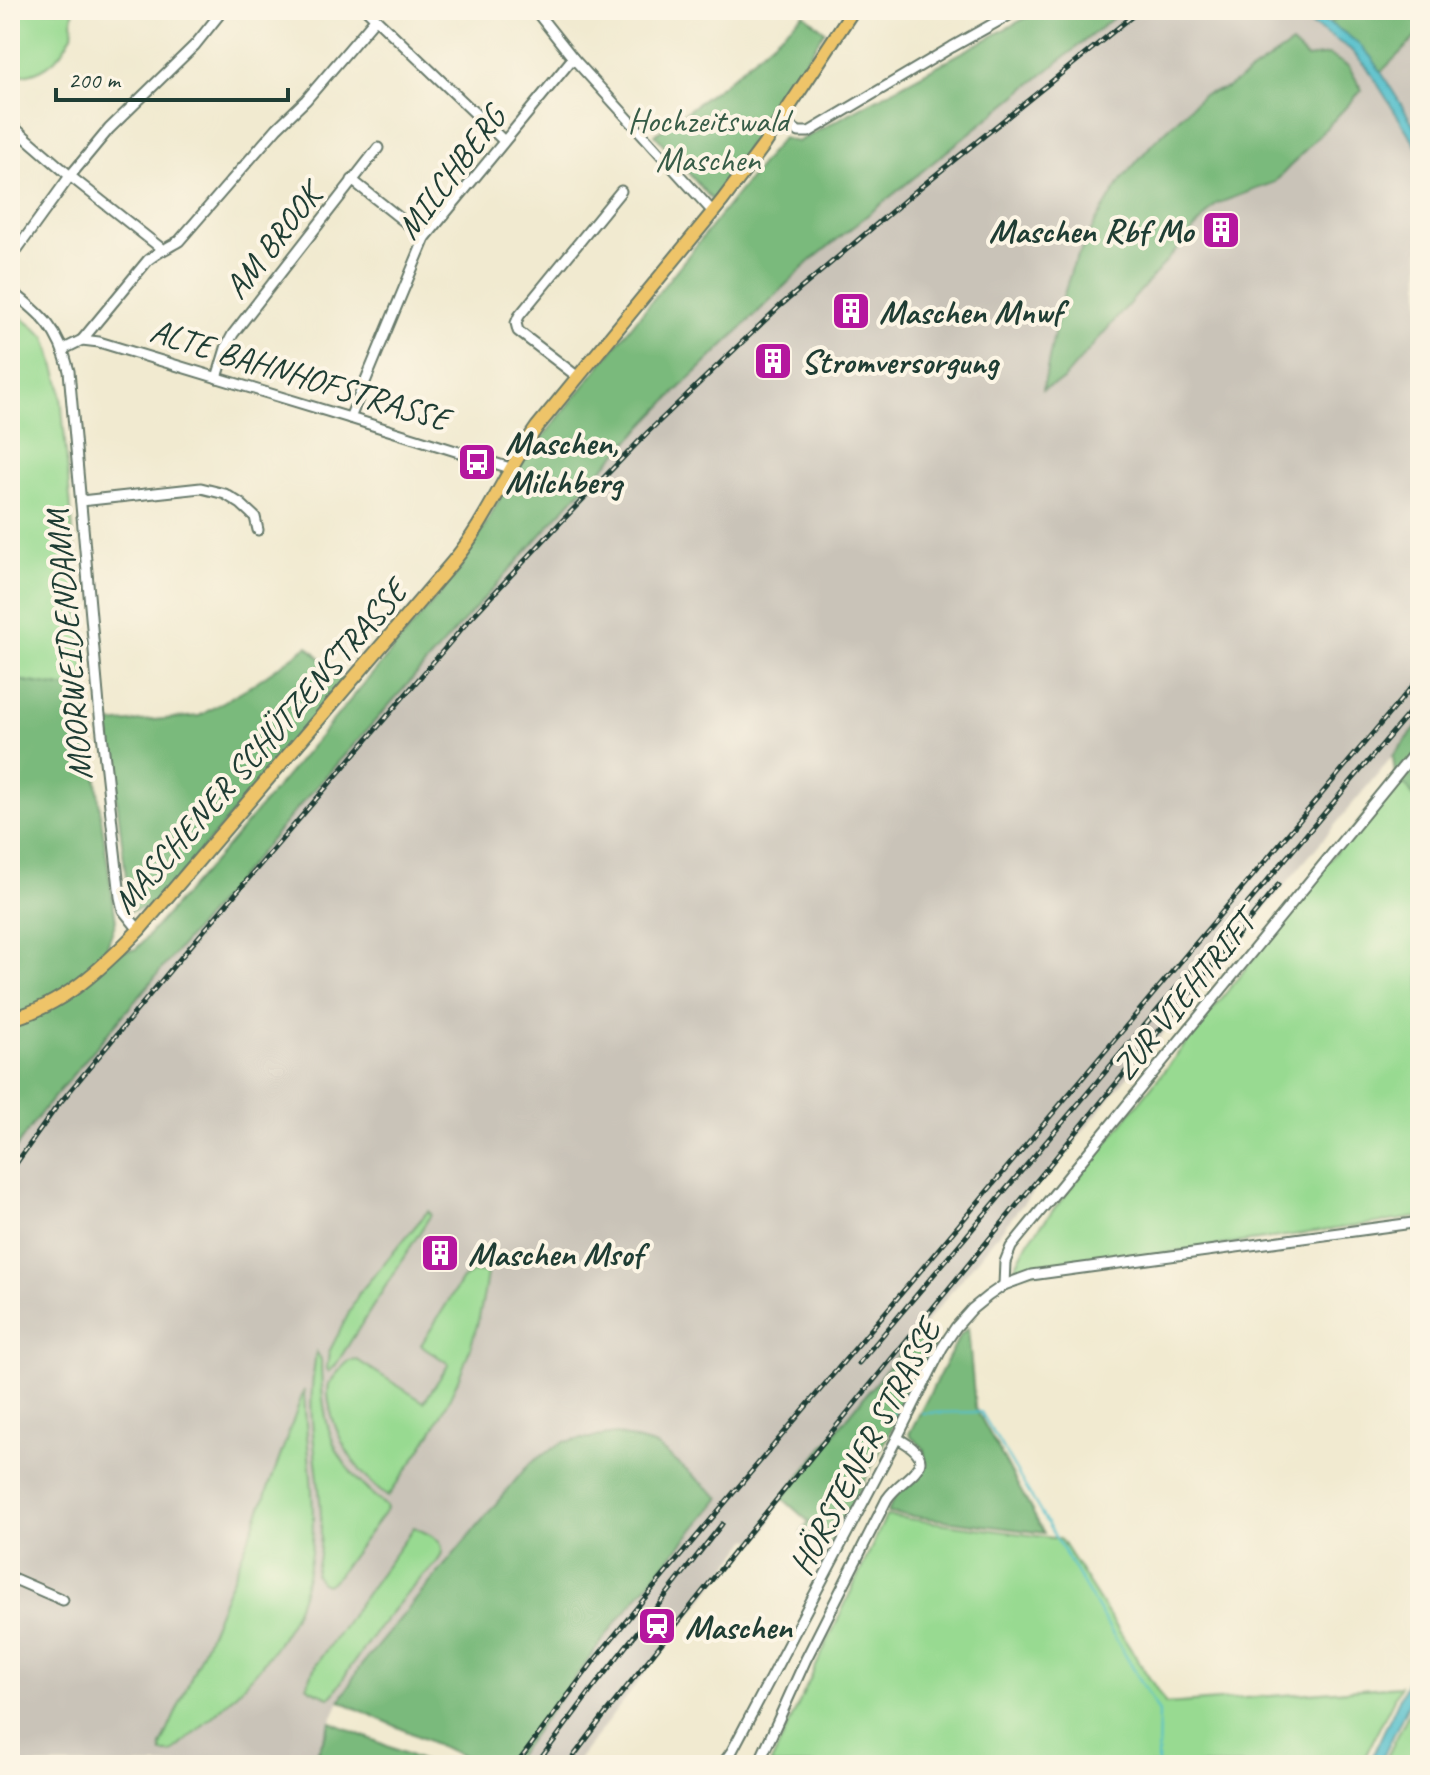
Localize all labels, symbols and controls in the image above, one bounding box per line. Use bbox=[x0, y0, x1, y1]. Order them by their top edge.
scale bar bbox=[56, 52, 288, 102]
text: 200 m bbox=[68, 65, 122, 95]
street label: MILCHBERG bbox=[386, 94, 516, 247]
park label: Hochzeitswald Maschen bbox=[627, 99, 794, 181]
street label: AM BROOK bbox=[214, 170, 335, 307]
place label: Maschen Rbf Mo bbox=[989, 209, 1196, 252]
building icon: Maschen Rbf Mo bbox=[1200, 209, 1242, 251]
building icon: Maschen Mnwf bbox=[830, 290, 872, 332]
place label: Maschen Mnwf bbox=[879, 290, 1070, 333]
street label: ALTE BAHNHOFSTRASSE bbox=[145, 309, 459, 442]
building icon: Stromversorgung bbox=[752, 340, 794, 382]
place label: Stromversorgung bbox=[801, 340, 1001, 383]
place label: Maschen, Milchberg bbox=[505, 421, 625, 503]
bus stop icon: Maschen, Milchberg bbox=[456, 441, 498, 483]
street label: MOORWEIDENDAMM bbox=[35, 505, 102, 782]
street label: MASCHENER SCHÜTZENSTRASSE bbox=[103, 567, 419, 922]
street label: ZUR VIEHTRIFT bbox=[1102, 896, 1270, 1088]
building icon: Maschen Msof bbox=[419, 1232, 461, 1274]
place label: Maschen Msof bbox=[468, 1232, 651, 1275]
street label: HÖRSTENER STRASSE bbox=[779, 1309, 952, 1582]
station icon: Maschen bbox=[636, 1605, 678, 1647]
place label: Maschen bbox=[685, 1605, 793, 1648]

